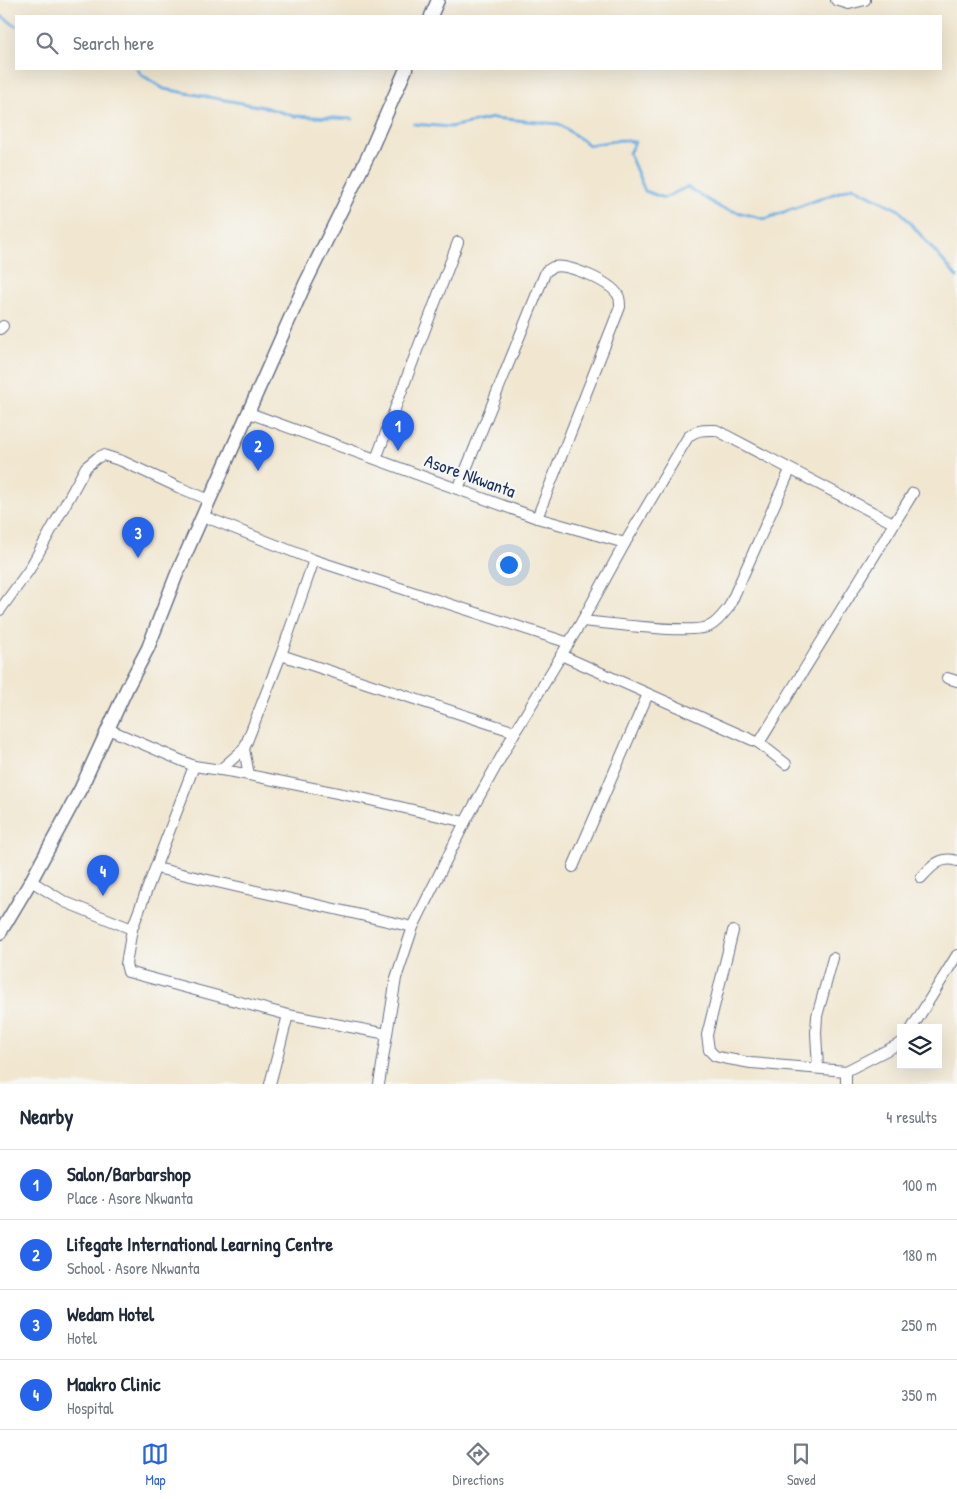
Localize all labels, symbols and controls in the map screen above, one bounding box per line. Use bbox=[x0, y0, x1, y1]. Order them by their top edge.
search box bbox=[15, 15, 942, 70]
icon: search bbox=[33, 29, 61, 57]
text: Search here bbox=[73, 30, 154, 56]
pin: 1 bbox=[382, 410, 414, 451]
pin: 2 bbox=[242, 430, 274, 471]
street label: Asore Nkwanta bbox=[421, 448, 519, 504]
pin: 3 bbox=[122, 517, 154, 558]
your location bbox=[496, 552, 522, 578]
pin: 4 bbox=[87, 855, 119, 896]
map controls bbox=[897, 1024, 942, 1069]
button: layers bbox=[897, 1024, 942, 1069]
text: Nearby bbox=[20, 1102, 73, 1131]
text: 4 results bbox=[886, 1106, 937, 1128]
text: Salon/Barbarshop bbox=[67, 1161, 191, 1187]
text: 1 bbox=[33, 1174, 39, 1196]
text: 100 m bbox=[902, 1174, 937, 1196]
text: Place · Asore Nkwanta bbox=[67, 1187, 193, 1209]
text: Lifegate International Learning Centre bbox=[67, 1231, 333, 1257]
text: 2 bbox=[32, 1244, 40, 1266]
text: 180 m bbox=[903, 1244, 937, 1266]
text: School · Asore Nkwanta bbox=[67, 1257, 199, 1279]
text: Wedam Hotel bbox=[67, 1301, 154, 1327]
text: 3 bbox=[32, 1314, 40, 1336]
text: 250 m bbox=[901, 1314, 937, 1336]
text: Hotel bbox=[67, 1327, 97, 1349]
text: Maakro Clinic bbox=[67, 1371, 160, 1397]
text: 4 bbox=[33, 1384, 39, 1406]
text: 350 m bbox=[901, 1384, 937, 1406]
text: Hospital bbox=[67, 1397, 114, 1419]
tab: Map bbox=[141, 1440, 169, 1489]
tab: Directions bbox=[452, 1440, 504, 1489]
tab: Saved bbox=[787, 1440, 816, 1489]

